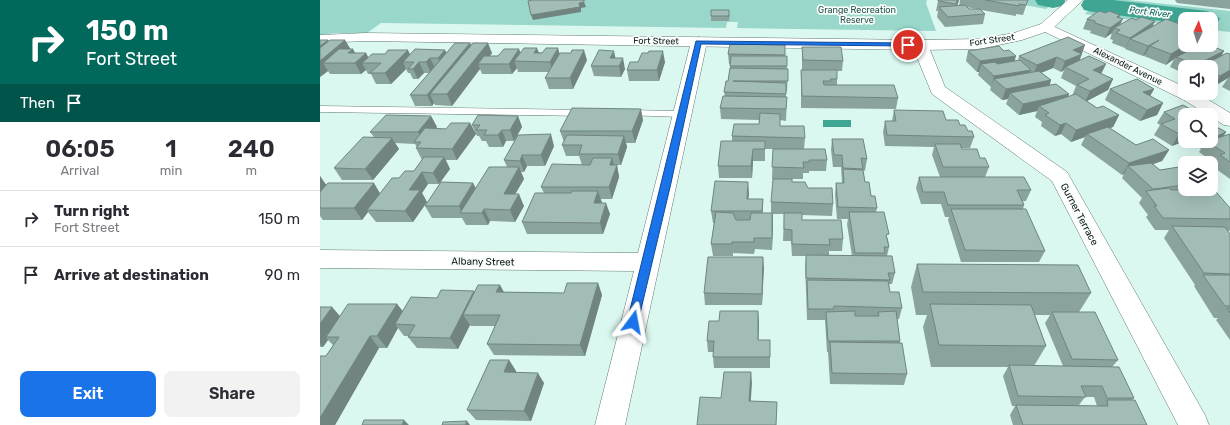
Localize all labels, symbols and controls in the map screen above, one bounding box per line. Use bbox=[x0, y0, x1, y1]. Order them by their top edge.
park label: Grange Recreation Reserve bbox=[818, 5, 896, 25]
water label: Port River bbox=[1129, 5, 1172, 20]
north arrow bbox=[1178, 12, 1218, 52]
map controls bbox=[1178, 12, 1218, 196]
text: 150 m bbox=[86, 14, 169, 47]
icon: right bbox=[20, 16, 72, 68]
pin bbox=[891, 28, 925, 62]
street label: Fort Street bbox=[969, 32, 1016, 48]
icon: arrive bbox=[897, 34, 919, 56]
street label: Fort Street bbox=[633, 36, 679, 46]
street label: Alexander Avenue bbox=[1092, 45, 1164, 87]
text: Fort Street bbox=[86, 48, 177, 70]
button: sound bbox=[1178, 60, 1218, 100]
icon: arrive bbox=[63, 92, 85, 114]
text: Then bbox=[20, 94, 55, 112]
button: search bbox=[1178, 108, 1218, 148]
text: 06:05 bbox=[45, 135, 115, 163]
text: 1 bbox=[165, 135, 177, 163]
text: 240 bbox=[228, 135, 275, 163]
button: layers bbox=[1178, 156, 1218, 196]
text: Arrival bbox=[60, 163, 99, 178]
text: min bbox=[160, 163, 182, 178]
text: m bbox=[245, 163, 257, 178]
street label: Gurner Terrace bbox=[1058, 181, 1101, 248]
text: Turn right bbox=[54, 202, 129, 220]
icon: right bbox=[20, 208, 42, 230]
text: 150 m bbox=[258, 210, 300, 228]
text: Fort Street bbox=[54, 220, 120, 235]
street label: Albany Street bbox=[451, 255, 515, 269]
icon: arrive bbox=[20, 264, 42, 286]
text: Arrive at destination bbox=[54, 266, 209, 284]
text: 90 m bbox=[265, 266, 300, 284]
position arrow bbox=[612, 301, 654, 343]
button: Exit bbox=[20, 371, 156, 417]
button: Share bbox=[164, 371, 300, 417]

